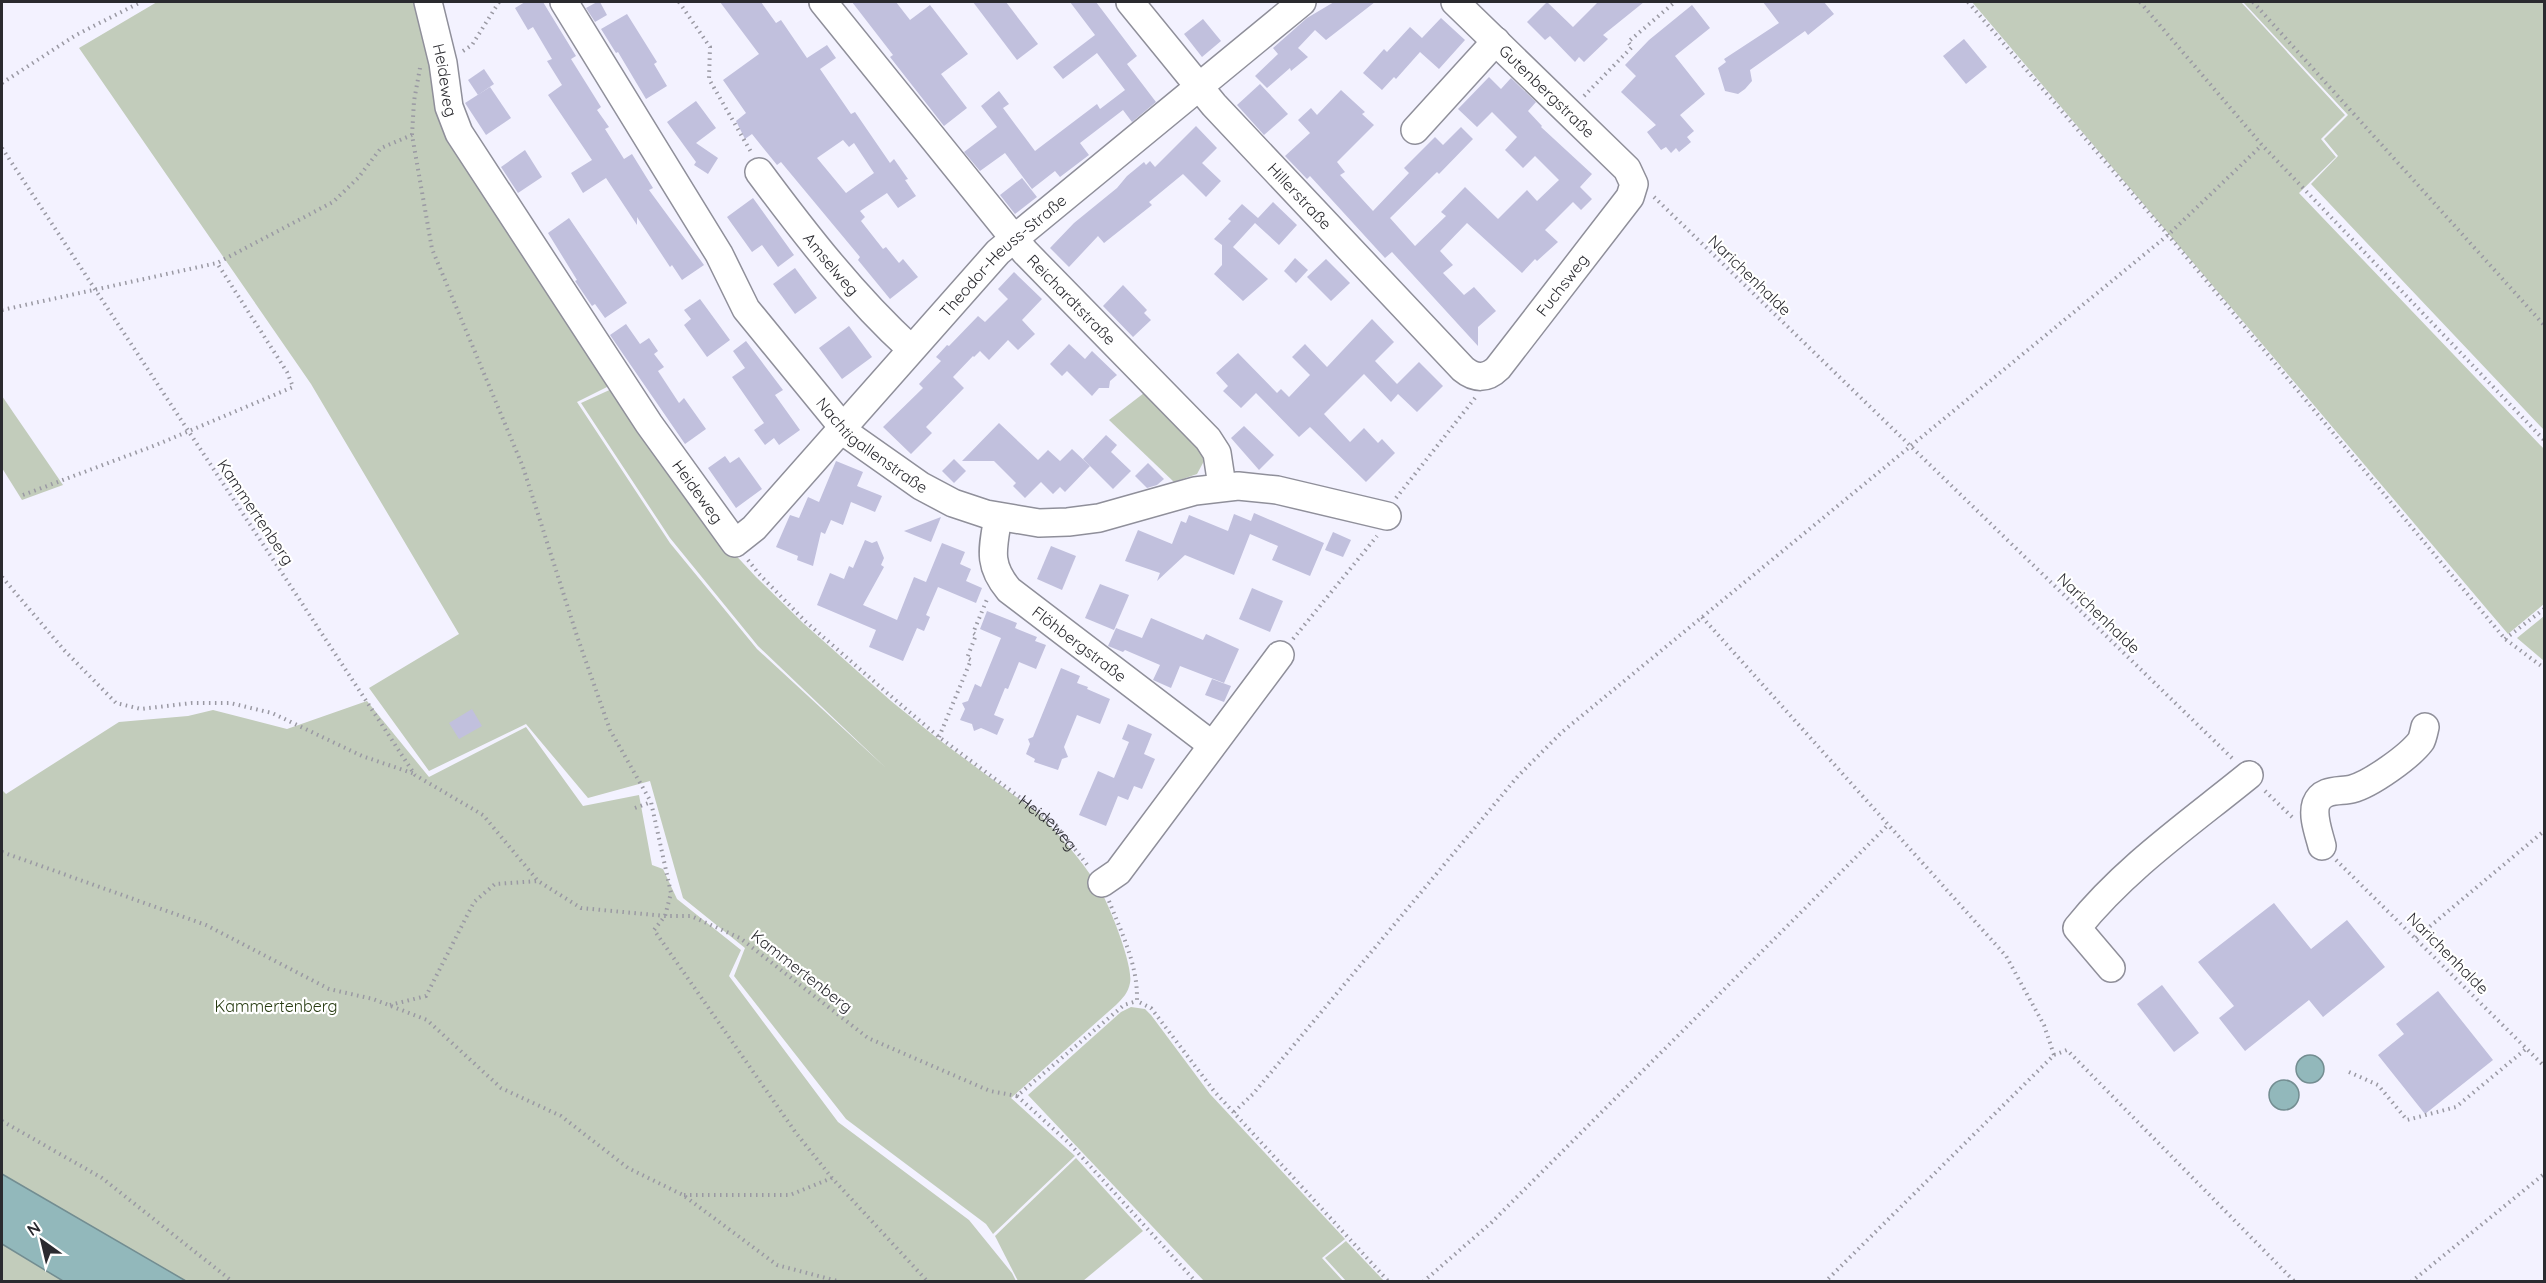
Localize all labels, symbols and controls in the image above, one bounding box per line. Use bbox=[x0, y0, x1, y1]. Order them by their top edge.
street label: Gutenbergstraße bbox=[1495, 40, 1599, 142]
street label: Heideweg bbox=[429, 41, 462, 120]
street label: Hillerstraße bbox=[1263, 158, 1336, 234]
street label: Theodor-Heuss-Straße bbox=[935, 190, 1070, 321]
street label: Amselweg bbox=[799, 229, 863, 300]
street label: Narichenhalde bbox=[1704, 230, 1796, 320]
street label: Reichardtstraße bbox=[1023, 250, 1120, 349]
street label: Fuchsweg bbox=[1532, 250, 1593, 320]
street label: Nachtigallenstraße bbox=[812, 393, 931, 498]
street label: Kammertenberg bbox=[213, 455, 299, 569]
street label: Heideweg bbox=[668, 456, 728, 527]
street label: Narichenhalde bbox=[2053, 568, 2145, 658]
street label: Flöhbergstraße bbox=[1028, 601, 1131, 686]
street label: Heideweg bbox=[1015, 790, 1082, 855]
street label: Narichenhalde bbox=[2403, 908, 2493, 998]
street label: Kammertenberg bbox=[747, 925, 857, 1017]
park label: Kammertenberg bbox=[214, 996, 338, 1016]
north arrow bbox=[12, 1211, 72, 1271]
text: N bbox=[23, 1217, 44, 1240]

